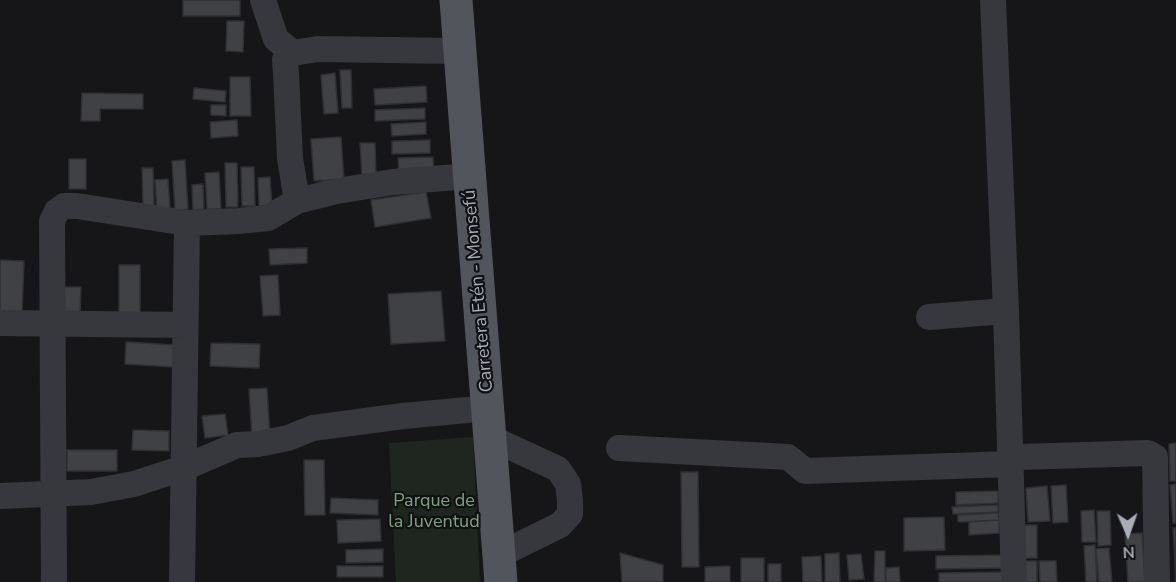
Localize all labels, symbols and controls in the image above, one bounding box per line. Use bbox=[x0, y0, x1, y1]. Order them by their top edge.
street label: Carretera Etén - Monsefú bbox=[459, 189, 499, 393]
park label: Parque de la Juventud bbox=[388, 491, 480, 534]
north arrow bbox=[1098, 504, 1158, 564]
text: N bbox=[1122, 541, 1135, 563]

